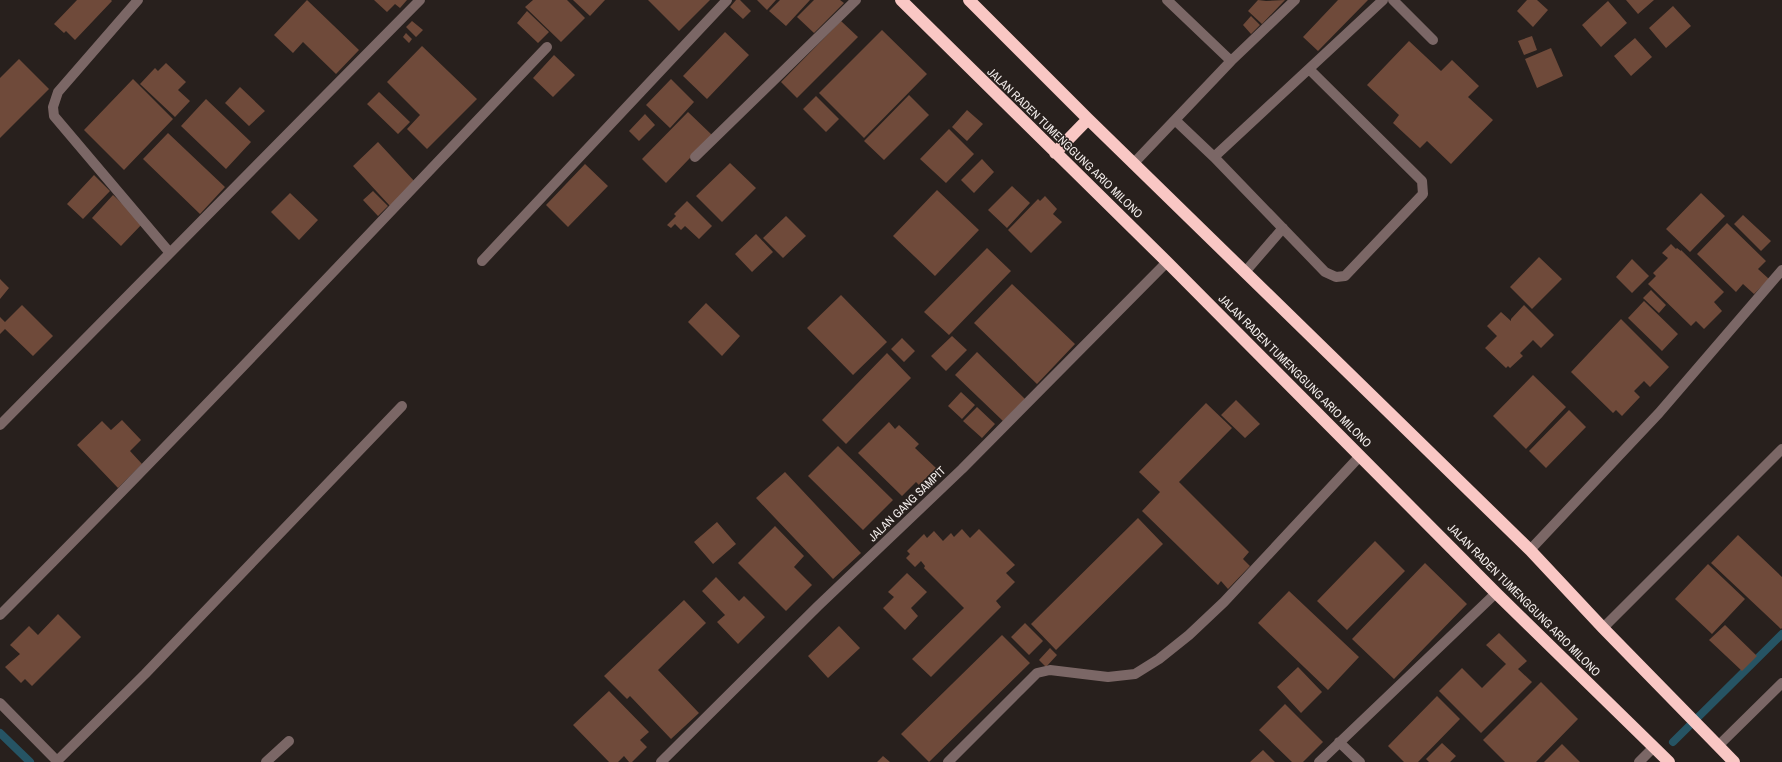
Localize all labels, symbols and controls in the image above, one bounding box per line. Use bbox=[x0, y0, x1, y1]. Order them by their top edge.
street label: JALAN RADEN TUMENGGUNG ARIO MILONO bbox=[984, 64, 1146, 222]
street label: JALAN RADEN TUMENGGUNG ARIO MILONO bbox=[1215, 291, 1375, 451]
street label: JALAN GANG SAMPIT bbox=[865, 463, 949, 545]
street label: JALAN RADEN TUMENGGUNG ARIO MILONO bbox=[1444, 520, 1604, 680]

